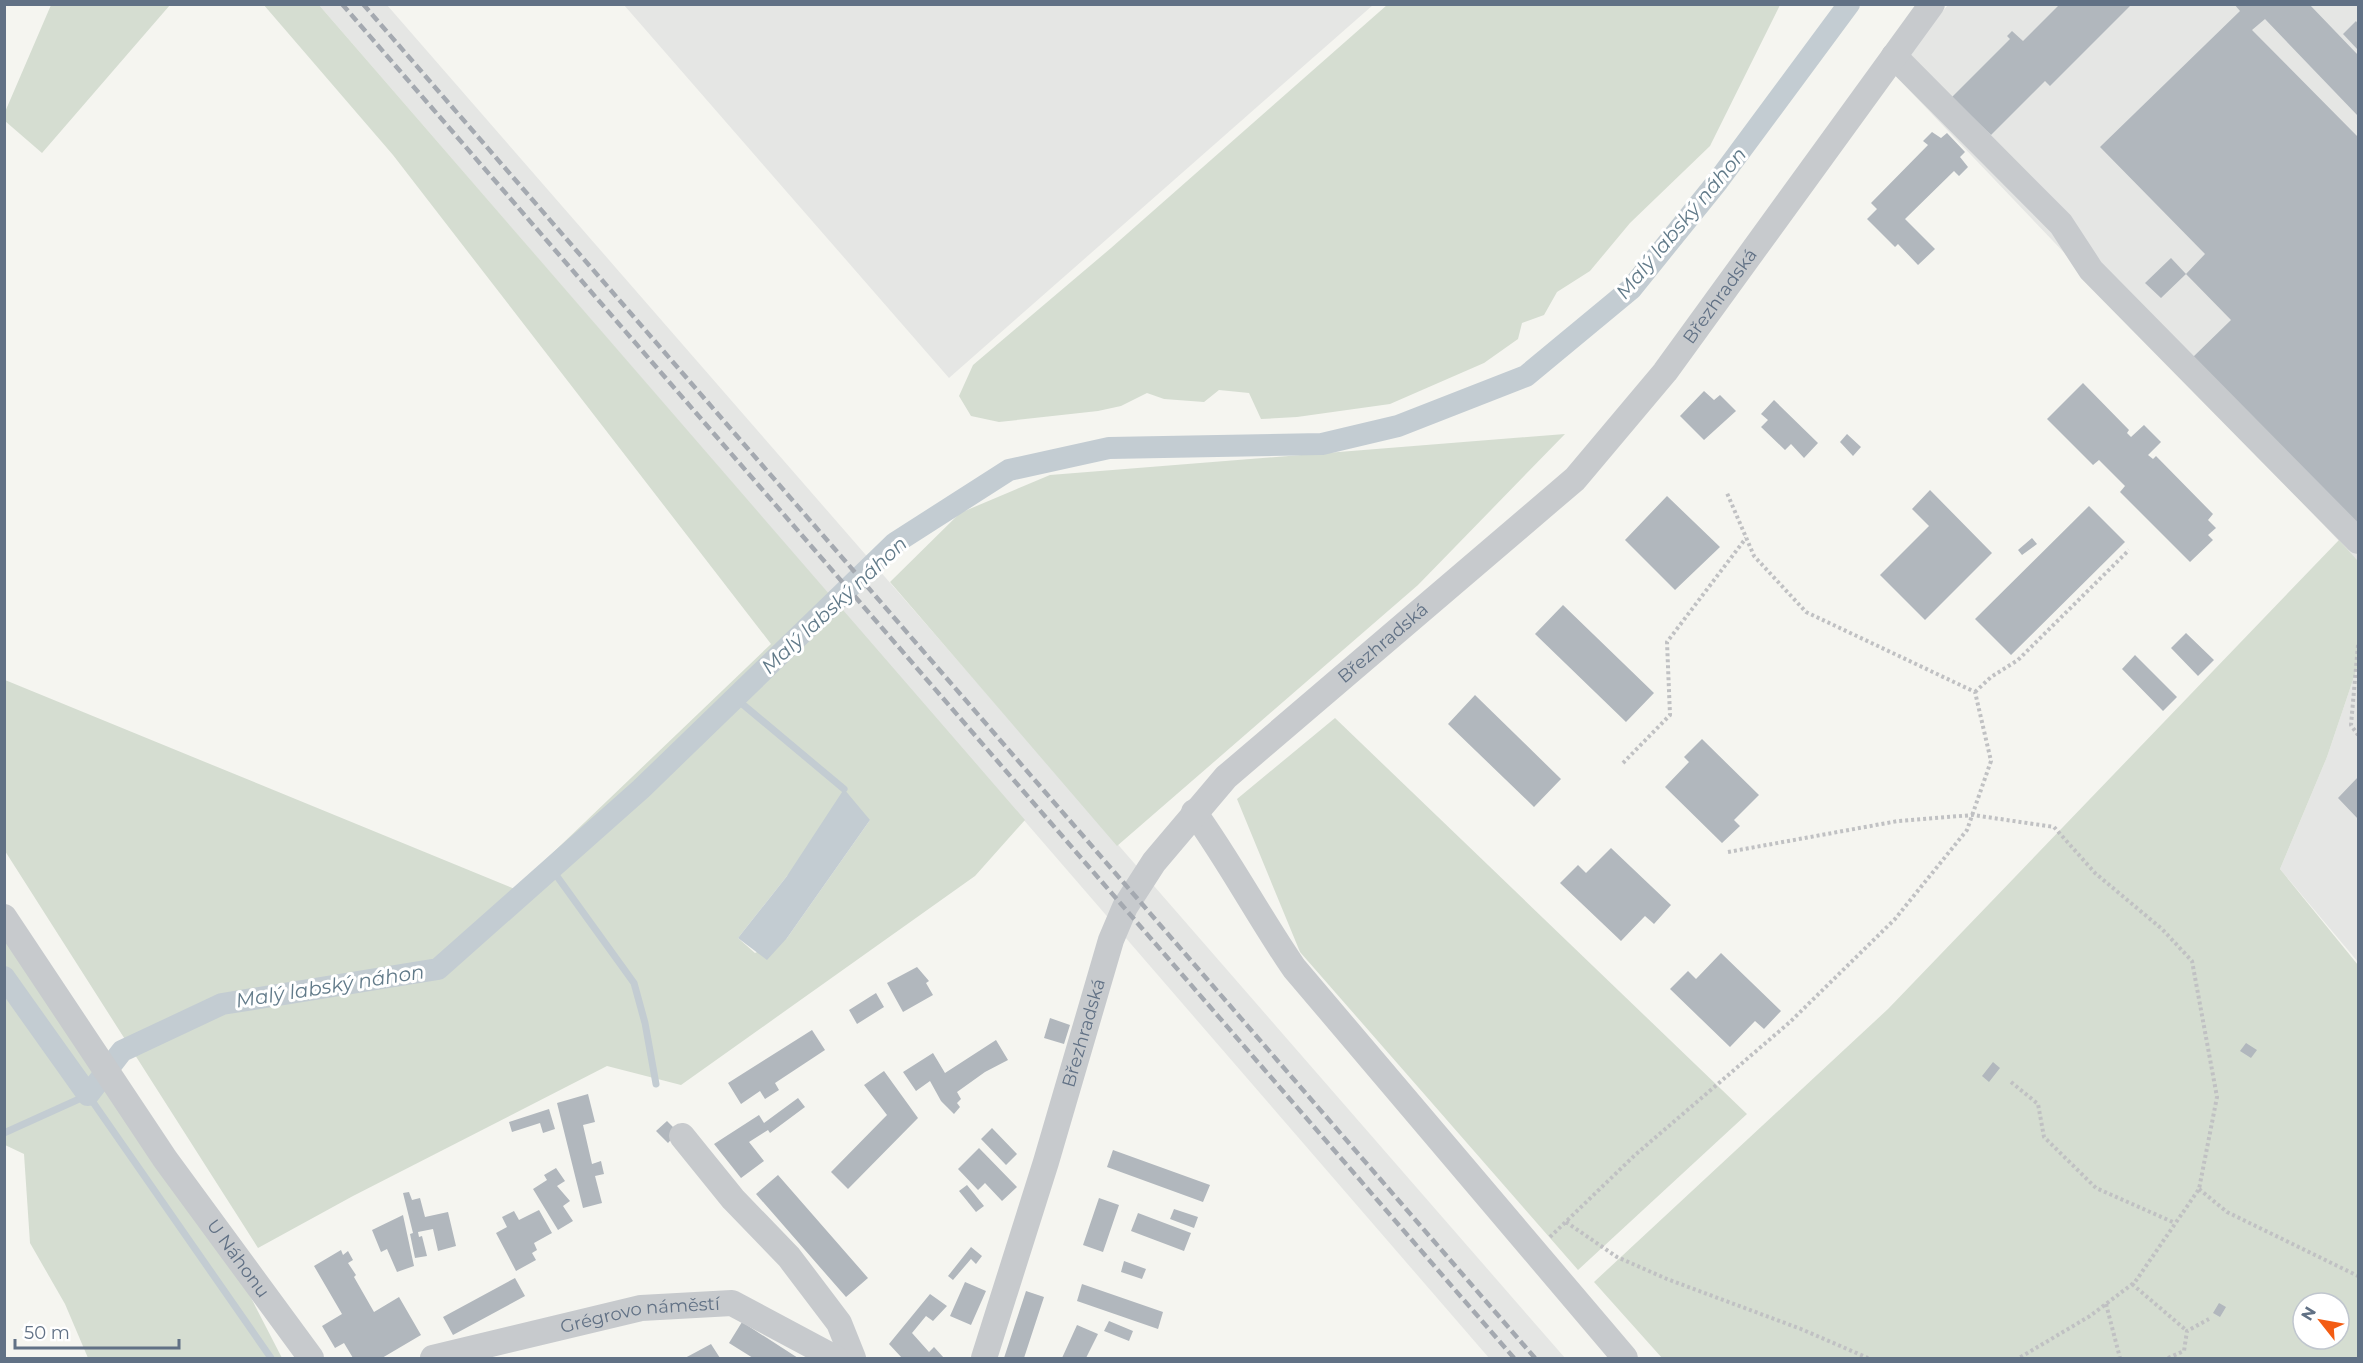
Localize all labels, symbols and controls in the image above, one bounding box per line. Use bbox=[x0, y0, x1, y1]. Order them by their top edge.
water label: Malý labský náhon bbox=[1611, 142, 1751, 304]
street label: Březhradská bbox=[1678, 244, 1762, 348]
water label: Malý labský náhon bbox=[756, 531, 912, 679]
street label: Březhradská bbox=[1333, 598, 1433, 688]
water label: Malý labský náhon bbox=[234, 959, 426, 1013]
street label: Březhradská bbox=[1057, 976, 1110, 1090]
street label: U Náhonu bbox=[202, 1215, 274, 1302]
north arrow bbox=[2291, 1291, 2351, 1351]
street label: Grégrovo náměstí bbox=[558, 1293, 721, 1338]
text: N bbox=[2297, 1303, 2320, 1324]
scale bar bbox=[15, 1312, 178, 1350]
text: 50 m bbox=[24, 1322, 70, 1344]

